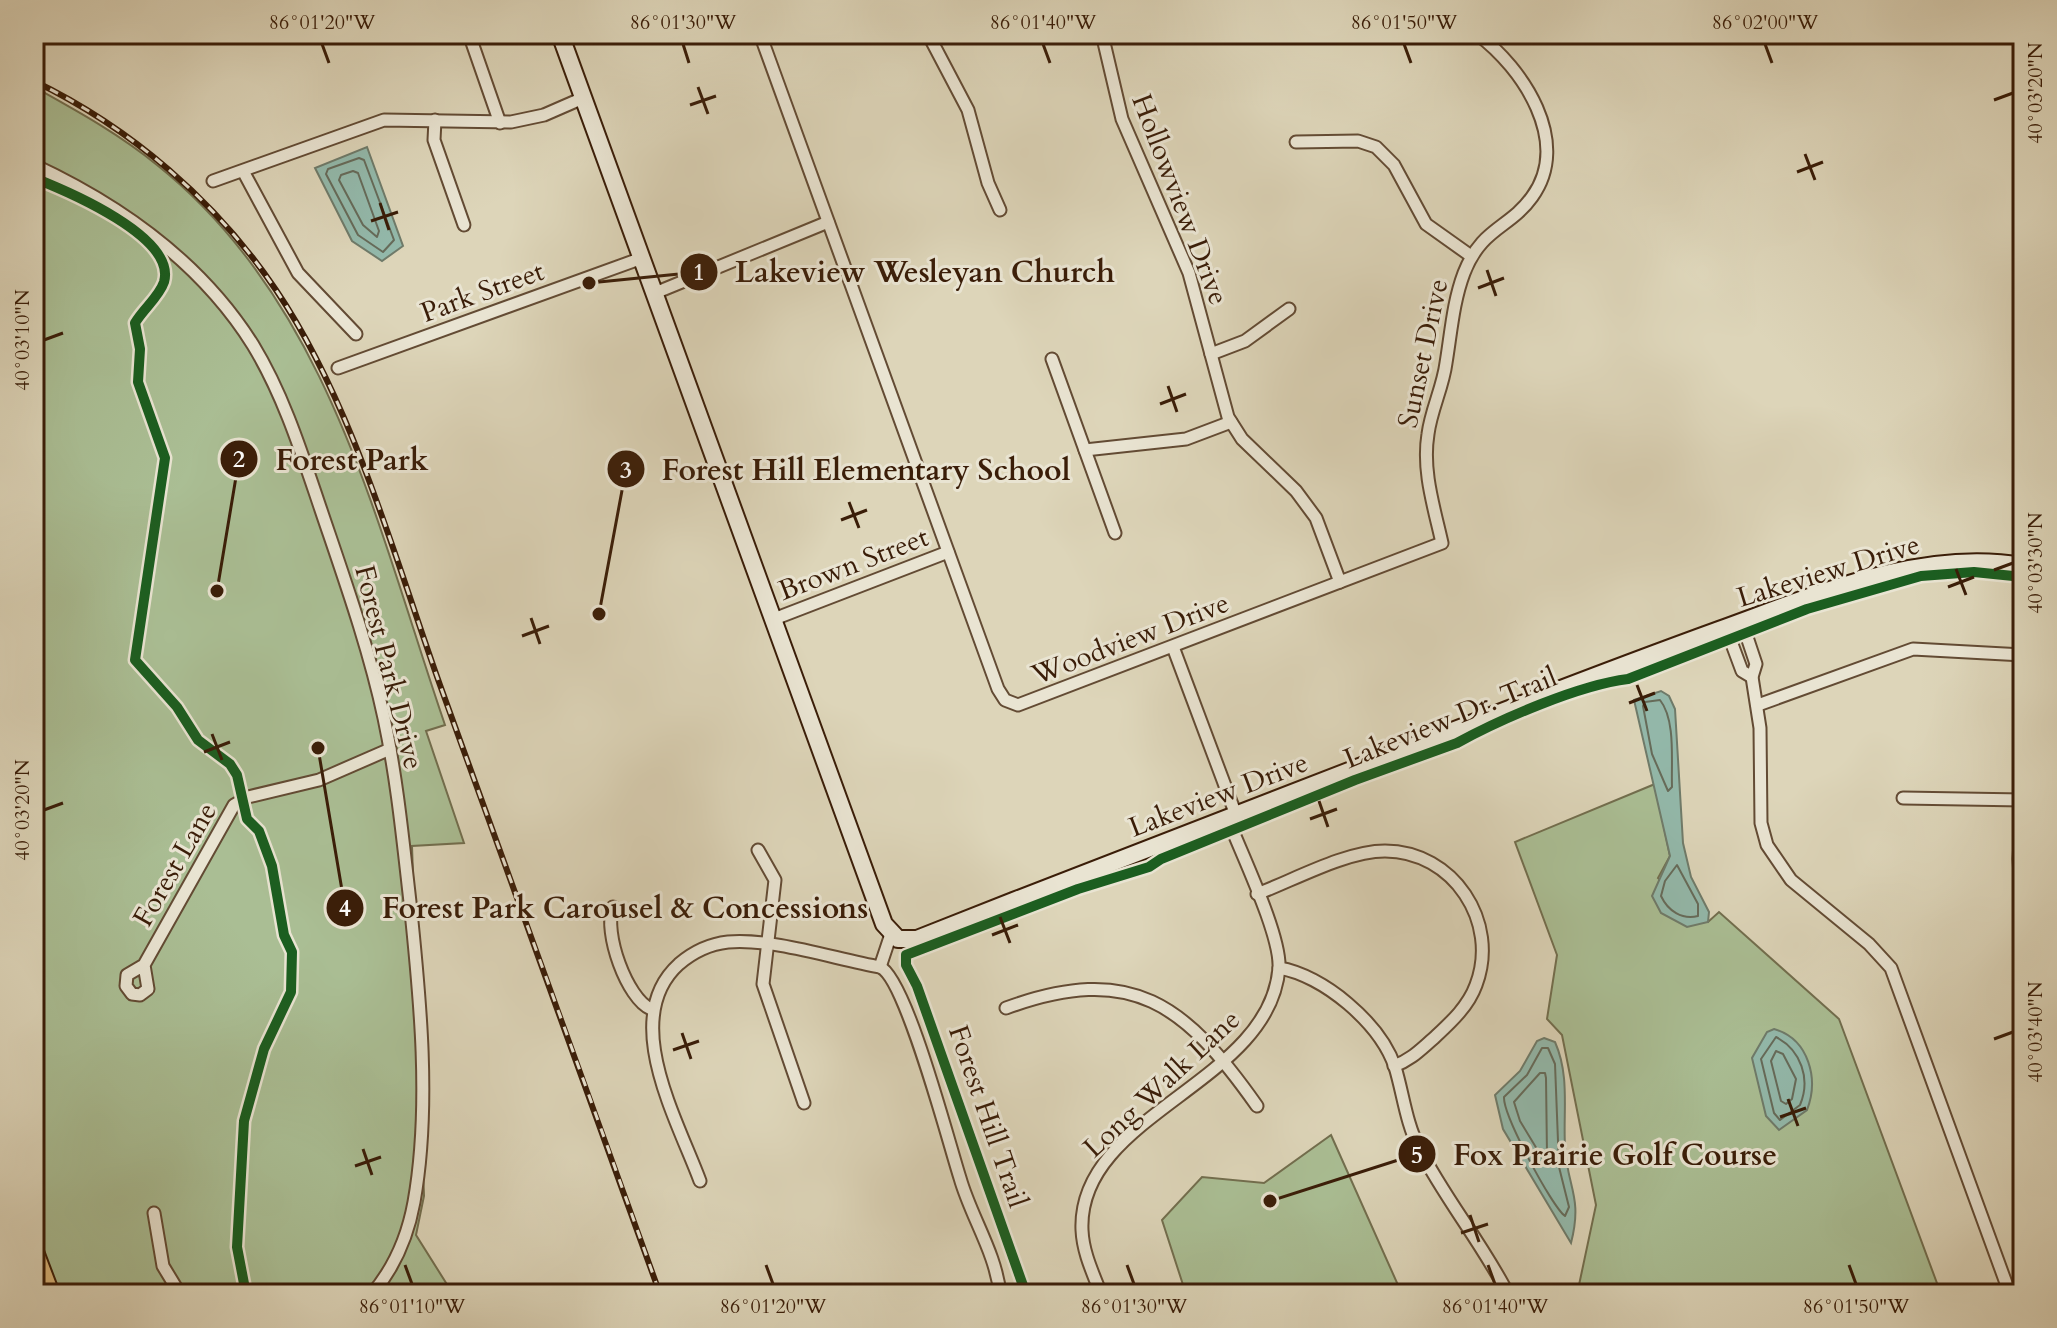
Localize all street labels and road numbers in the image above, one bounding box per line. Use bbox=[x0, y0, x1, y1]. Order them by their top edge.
street label: Hollowview Drive bbox=[1122, 89, 1238, 310]
street label: Park Street bbox=[415, 252, 549, 332]
street label: Sunset Drive bbox=[1389, 275, 1457, 431]
street label: Brown Street bbox=[773, 518, 934, 610]
street label: Lakeview Drive bbox=[1732, 525, 1924, 617]
street label: Forest Park Drive bbox=[345, 561, 433, 773]
street label: Woodview Drive bbox=[1025, 584, 1235, 694]
street label: Lakeview Dr. Trail bbox=[1338, 658, 1563, 778]
street label: Lakeview Drive bbox=[1123, 743, 1313, 847]
street label: Forest Lane bbox=[124, 795, 226, 934]
street label: Long Walk Lane bbox=[1075, 1001, 1248, 1166]
street label: Forest Hill Trail bbox=[939, 1020, 1037, 1213]

